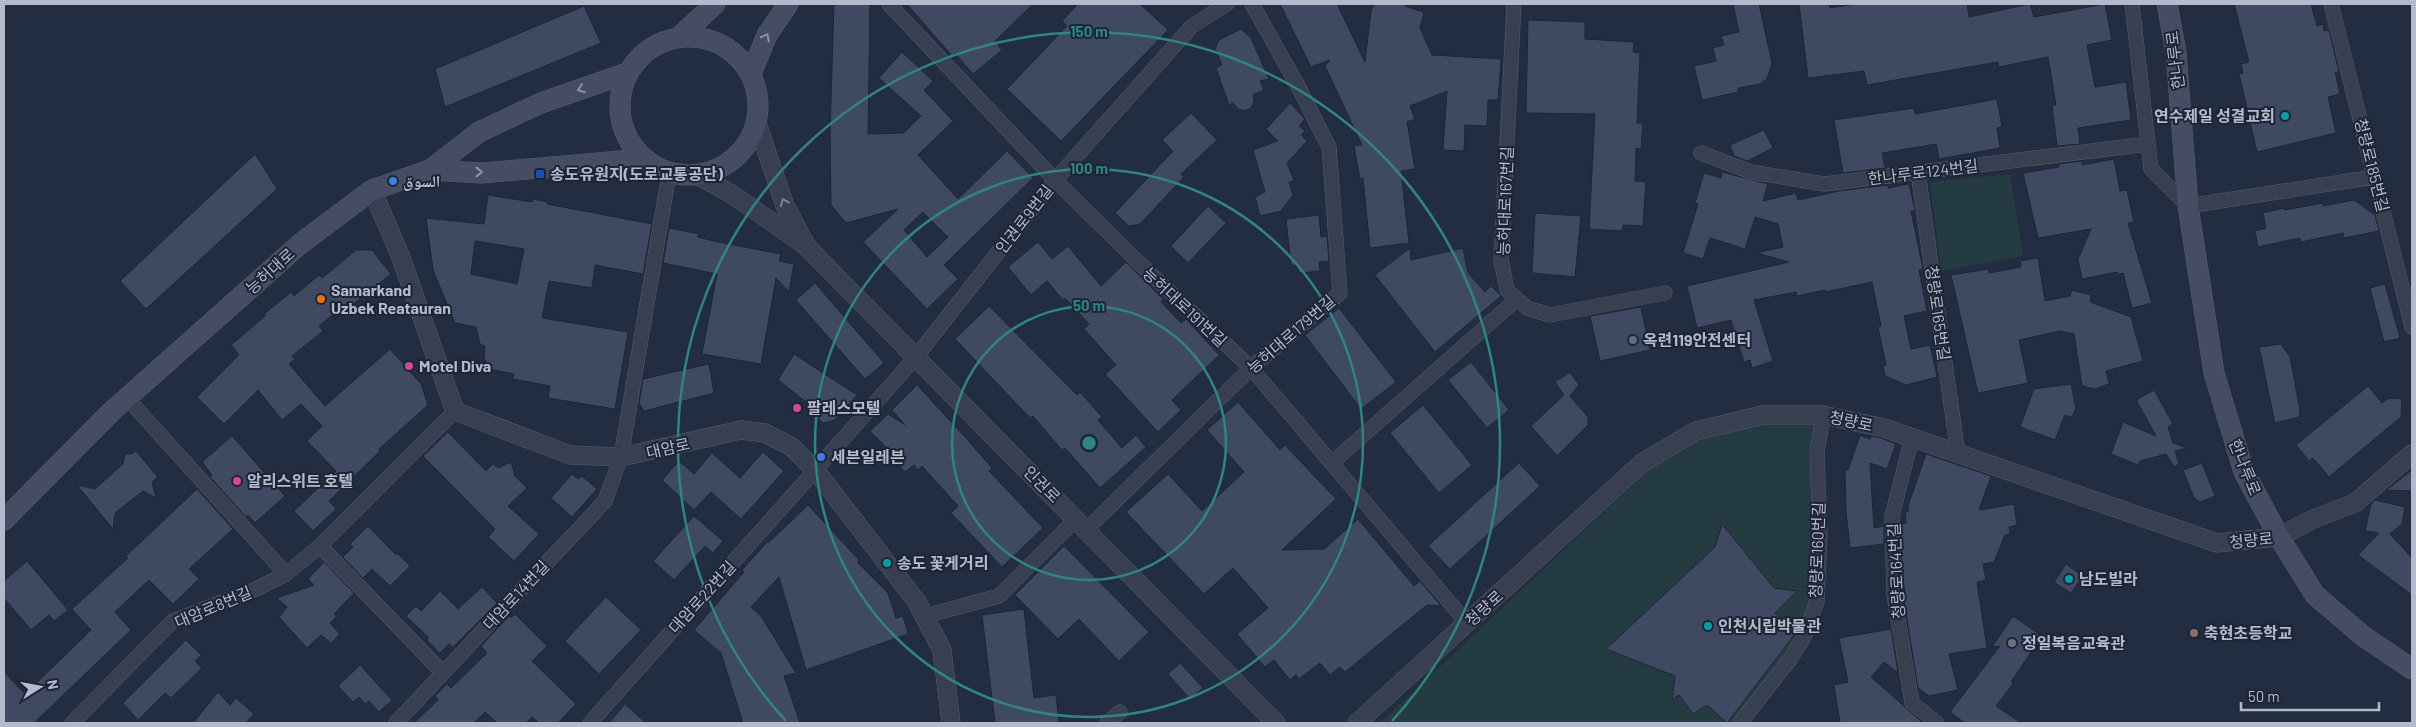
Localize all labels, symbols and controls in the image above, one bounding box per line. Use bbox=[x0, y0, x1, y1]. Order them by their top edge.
text: 150 m bbox=[1070, 22, 1108, 40]
street label: 한나루로 bbox=[2161, 29, 2188, 90]
one-way arrow bbox=[760, 33, 771, 42]
one-way arrow bbox=[577, 83, 586, 93]
place label: 연수제일 성결교회 bbox=[2154, 106, 2275, 125]
marker: 연수제일 성결교회 bbox=[2279, 110, 2291, 122]
street label: 청량로185번길 bbox=[2352, 116, 2393, 214]
street label: 능허대로167번길 bbox=[1493, 146, 1516, 256]
street label: 한나루로124번길 bbox=[1867, 155, 1979, 188]
text: 100 m bbox=[1070, 159, 1108, 177]
place label: 송도유원지(도로교통공단) bbox=[550, 164, 723, 183]
one-way arrow bbox=[476, 167, 483, 177]
marker: 송도유원지(도로교통공단) bbox=[534, 168, 546, 180]
place label: السوق bbox=[403, 171, 440, 191]
marker: السوق bbox=[387, 175, 399, 187]
street label: 인권로9번길 bbox=[991, 181, 1056, 257]
one-way arrow bbox=[780, 199, 790, 207]
street label: 능허대로 bbox=[241, 244, 298, 297]
street label: 능허대로191번길 bbox=[1140, 263, 1231, 350]
street label: 청량로165번길 bbox=[1922, 264, 1955, 362]
place label: Samarkand Uzbek Reatauran bbox=[331, 280, 451, 317]
street label: 능허대로179번길 bbox=[1243, 290, 1338, 377]
marker: Samarkand Uzbek Reatauran bbox=[315, 293, 327, 305]
text: 50 m bbox=[1073, 296, 1105, 314]
place label: 옥련119안전센터 bbox=[1643, 330, 1751, 349]
marker: 옥련119안전센터 bbox=[1627, 334, 1639, 346]
place label: Motel Diva bbox=[419, 356, 491, 375]
marker: Motel Diva bbox=[403, 360, 415, 372]
place label: 팔레스모텔 bbox=[807, 398, 881, 417]
marker: 팔레스모텔 bbox=[791, 402, 803, 414]
street label: 청량로 bbox=[1828, 407, 1875, 434]
street label: 대암로 bbox=[644, 433, 692, 462]
centre of rings bbox=[1080, 434, 1098, 452]
street label: 한나루로 bbox=[2226, 436, 2265, 498]
place label: 세븐일레븐 bbox=[831, 447, 905, 466]
marker: 세븐일레븐 bbox=[815, 451, 827, 463]
street label: 인권로 bbox=[1020, 461, 1065, 506]
place label: 알리스위트 호텔 bbox=[247, 471, 353, 490]
marker: 알리스위트 호텔 bbox=[231, 475, 243, 487]
street label: 청량로160번길 bbox=[1805, 501, 1828, 599]
street label: 청량로164번길 bbox=[1883, 522, 1908, 620]
street label: 청량로 bbox=[2228, 528, 2274, 551]
place label: 송도 꽃게거리 bbox=[897, 553, 989, 572]
street label: 대암로14번길 bbox=[479, 556, 553, 633]
street label: 대암로22번길 bbox=[664, 557, 739, 637]
marker: 송도 꽃게거리 bbox=[881, 557, 893, 569]
place label: 남도빌라 bbox=[2079, 569, 2138, 588]
marker: 남도빌라 bbox=[2063, 573, 2075, 585]
street label: 대암로8번길 bbox=[171, 582, 254, 631]
street label: 청량로 bbox=[1461, 586, 1507, 629]
place label: 인천시립박물관 bbox=[1718, 616, 1821, 635]
marker: 인천시립박물관 bbox=[1702, 620, 1714, 632]
place label: 축현초등학교 bbox=[2204, 623, 2293, 642]
marker: 축현초등학교 bbox=[2188, 627, 2200, 639]
place label: 정일복음교육관 bbox=[2022, 633, 2125, 652]
marker: 정일복음교육관 bbox=[2006, 637, 2018, 649]
north arrow bbox=[15, 662, 65, 712]
text: N bbox=[44, 678, 62, 691]
scale bar bbox=[2241, 680, 2378, 712]
text: 50 m bbox=[2248, 687, 2280, 705]

